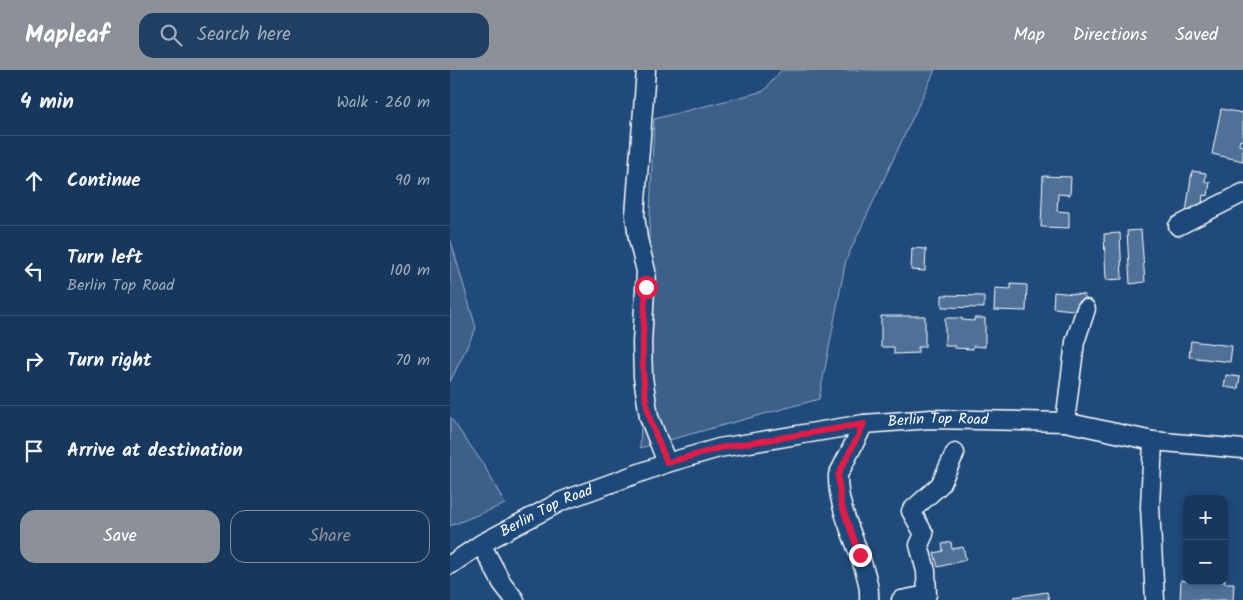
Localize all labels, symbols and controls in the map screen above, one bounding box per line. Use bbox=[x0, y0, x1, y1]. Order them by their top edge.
search box bbox=[139, 13, 489, 58]
text: Mapleaf bbox=[25, 16, 109, 55]
text: Search here bbox=[197, 20, 291, 50]
icon: search bbox=[157, 21, 185, 49]
text: Map bbox=[1013, 21, 1045, 50]
text: Directions bbox=[1073, 21, 1147, 50]
text: Saved bbox=[1175, 21, 1218, 50]
text: 4 min bbox=[20, 86, 74, 119]
text: Walk · 260 m bbox=[337, 90, 430, 115]
text: Continue bbox=[67, 166, 140, 196]
icon: ahead bbox=[20, 167, 48, 195]
text: 90 m bbox=[395, 168, 430, 193]
text: Turn left bbox=[67, 243, 142, 273]
icon: left bbox=[20, 257, 48, 285]
text: 100 m bbox=[390, 258, 430, 283]
text: Berlin Top Road bbox=[67, 273, 174, 298]
route start bbox=[635, 276, 658, 299]
text: Turn right bbox=[67, 346, 152, 376]
icon: right bbox=[20, 347, 48, 375]
text: 70 m bbox=[395, 348, 430, 373]
street label: Berlin Top Road bbox=[887, 407, 989, 434]
text: Arrive at destination bbox=[67, 436, 243, 466]
icon: arrive bbox=[20, 437, 48, 465]
street label: Berlin Top Road bbox=[496, 479, 597, 544]
map controls bbox=[1183, 495, 1228, 585]
button: + bbox=[1183, 495, 1228, 540]
button: Save bbox=[20, 510, 220, 563]
button: Share bbox=[230, 510, 430, 563]
button: − bbox=[1183, 540, 1228, 585]
route end bbox=[849, 544, 872, 567]

